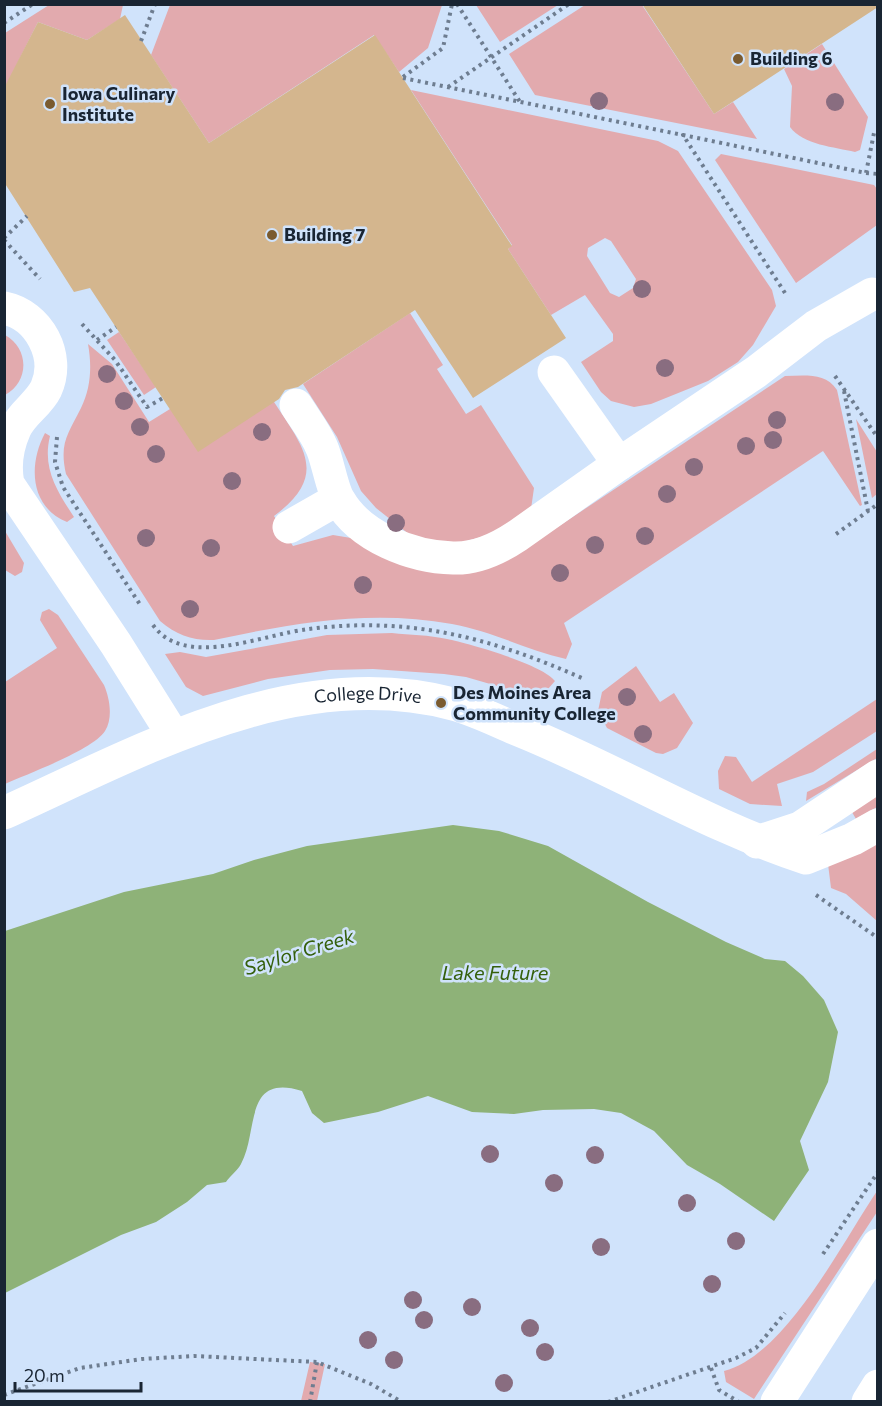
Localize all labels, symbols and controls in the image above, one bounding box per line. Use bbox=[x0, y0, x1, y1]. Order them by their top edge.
place label: Building 6 bbox=[750, 47, 833, 69]
marker: Building 6 bbox=[731, 52, 745, 66]
place label: Iowa Culinary Institute bbox=[62, 82, 176, 125]
marker: Iowa Culinary Institute bbox=[43, 97, 57, 111]
place label: Building 7 bbox=[284, 223, 365, 245]
marker: Building 7 bbox=[265, 228, 279, 242]
street label: College Drive bbox=[312, 681, 423, 707]
place label: Des Moines Area Community College bbox=[453, 681, 616, 724]
marker: Des Moines Area Community College bbox=[434, 696, 448, 710]
water label: Saylor Creek bbox=[241, 923, 358, 979]
water label: Lake Future bbox=[442, 960, 549, 984]
scale bar bbox=[15, 1355, 141, 1393]
text: 20 m bbox=[24, 1364, 65, 1386]

